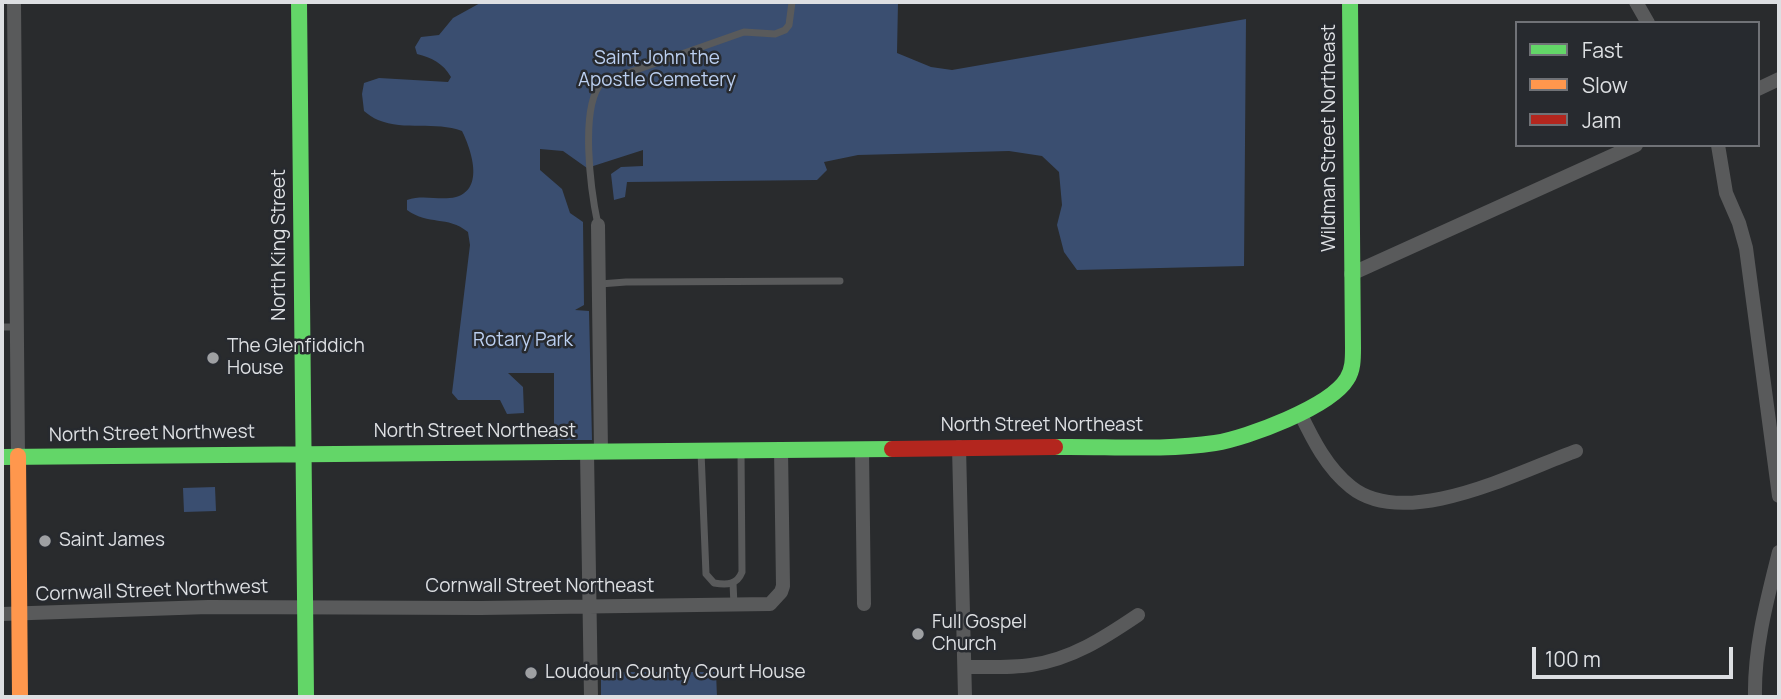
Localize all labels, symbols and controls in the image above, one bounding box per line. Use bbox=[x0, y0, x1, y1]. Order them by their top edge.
legend bbox=[1515, 21, 1760, 147]
street label: Wildman Street Northeast bbox=[1319, 24, 1341, 252]
text: Fast bbox=[1582, 36, 1623, 64]
park label: Saint John the Apostle Cemetery bbox=[578, 48, 736, 92]
text: Slow bbox=[1582, 71, 1628, 99]
text: Jam bbox=[1582, 106, 1621, 134]
street label: North King Street bbox=[269, 169, 291, 321]
park label: Rotary Park bbox=[473, 330, 573, 352]
place label: The Glenfiddich House bbox=[227, 336, 365, 380]
marker: The Glenfiddich House bbox=[205, 350, 221, 366]
street label: North Street Northeast bbox=[941, 415, 1143, 437]
street label: North Street Northwest bbox=[49, 421, 255, 447]
street label: North Street Northeast bbox=[374, 421, 576, 443]
place label: Saint James bbox=[59, 530, 165, 552]
marker: Saint James bbox=[37, 533, 53, 549]
street label: Cornwall Street Northwest bbox=[35, 576, 269, 606]
street label: Cornwall Street Northeast bbox=[426, 576, 654, 598]
place label: Full Gospel Church bbox=[932, 612, 1027, 656]
marker: Full Gospel Church bbox=[910, 626, 926, 642]
scale bar bbox=[1536, 632, 1737, 676]
text: 100 m bbox=[1545, 645, 1601, 673]
place label: Loudoun County Court House bbox=[545, 662, 806, 684]
marker: Loudoun County Court House bbox=[523, 665, 539, 681]

